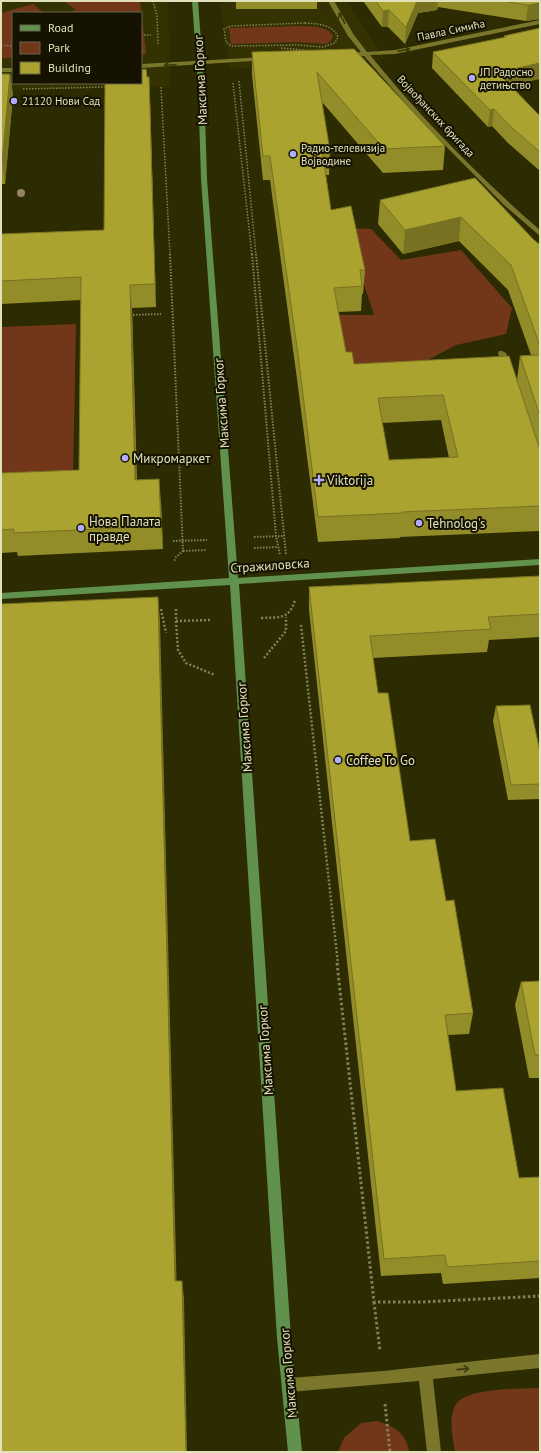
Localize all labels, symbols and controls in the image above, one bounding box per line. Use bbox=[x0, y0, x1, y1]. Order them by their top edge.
legend bbox=[12, 12, 142, 84]
one-way arrow bbox=[337, 12, 345, 24]
street label: Павла Симића bbox=[416, 16, 486, 44]
text: Road bbox=[48, 20, 73, 35]
street label: Максима Горког bbox=[190, 34, 211, 125]
text: Park bbox=[48, 40, 70, 55]
one-way arrow bbox=[397, 45, 410, 53]
text: Building bbox=[48, 60, 91, 75]
one-way arrow bbox=[164, 61, 177, 68]
place label: ЈП Радосно детињство bbox=[479, 65, 533, 92]
street label: Војвођанских бригада bbox=[394, 72, 478, 160]
marker: ЈП Радосно детињство bbox=[467, 73, 477, 83]
place label: 21120 Нови Сад bbox=[22, 94, 100, 108]
marker: 21120 Нови Сад bbox=[9, 96, 19, 106]
place label: Радио-телевизија Војводине bbox=[301, 141, 385, 168]
marker: Радио-телевизија Војводине bbox=[288, 149, 298, 159]
street label: Максима Горког bbox=[210, 357, 233, 449]
place label: Микромаркет bbox=[133, 450, 211, 467]
marker: Микромаркет bbox=[120, 453, 130, 463]
place label: Viktorija bbox=[326, 472, 373, 489]
marker: Viktorija bbox=[314, 475, 324, 485]
place label: Нова Палата правде bbox=[89, 513, 161, 545]
place label: Tehnolog's bbox=[427, 515, 486, 532]
marker: Tehnolog's bbox=[414, 518, 424, 528]
marker: Нова Палата правде bbox=[76, 523, 86, 533]
street label: Стражиловска bbox=[230, 554, 310, 577]
street label: Максима Горког bbox=[233, 681, 256, 773]
place label: Coffee To Go bbox=[346, 752, 415, 769]
marker: Coffee To Go bbox=[333, 755, 343, 765]
street label: Максима Горког bbox=[254, 1004, 277, 1096]
street label: Максима Горког bbox=[276, 1327, 301, 1419]
one-way arrow bbox=[456, 1365, 469, 1373]

